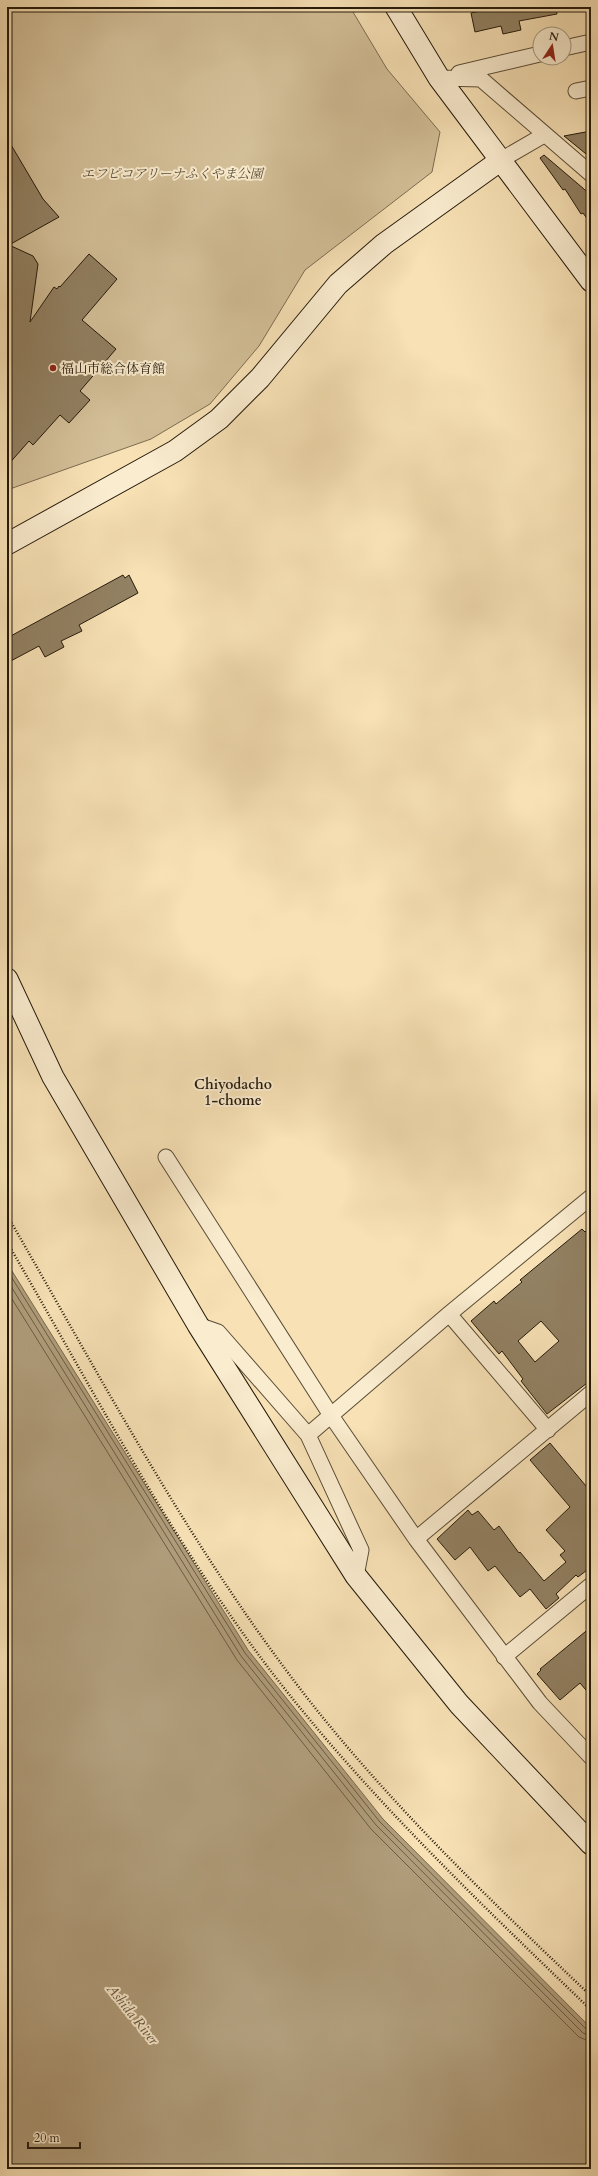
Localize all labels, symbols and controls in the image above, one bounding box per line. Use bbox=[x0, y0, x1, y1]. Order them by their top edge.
north arrow bbox=[532, 26, 572, 66]
text: N bbox=[548, 28, 561, 45]
park label: エフピコアリーナふくやま公園 bbox=[81, 165, 265, 183]
place label: 福山市総合体育館 bbox=[61, 360, 165, 378]
marker: 福山市総合体育館 bbox=[48, 363, 58, 373]
district label: Chiyodacho 1-chome bbox=[194, 1075, 272, 1110]
water label: Ashida River bbox=[102, 1979, 163, 2049]
scale bar bbox=[28, 2124, 80, 2150]
text: 20 m bbox=[34, 2130, 61, 2146]

